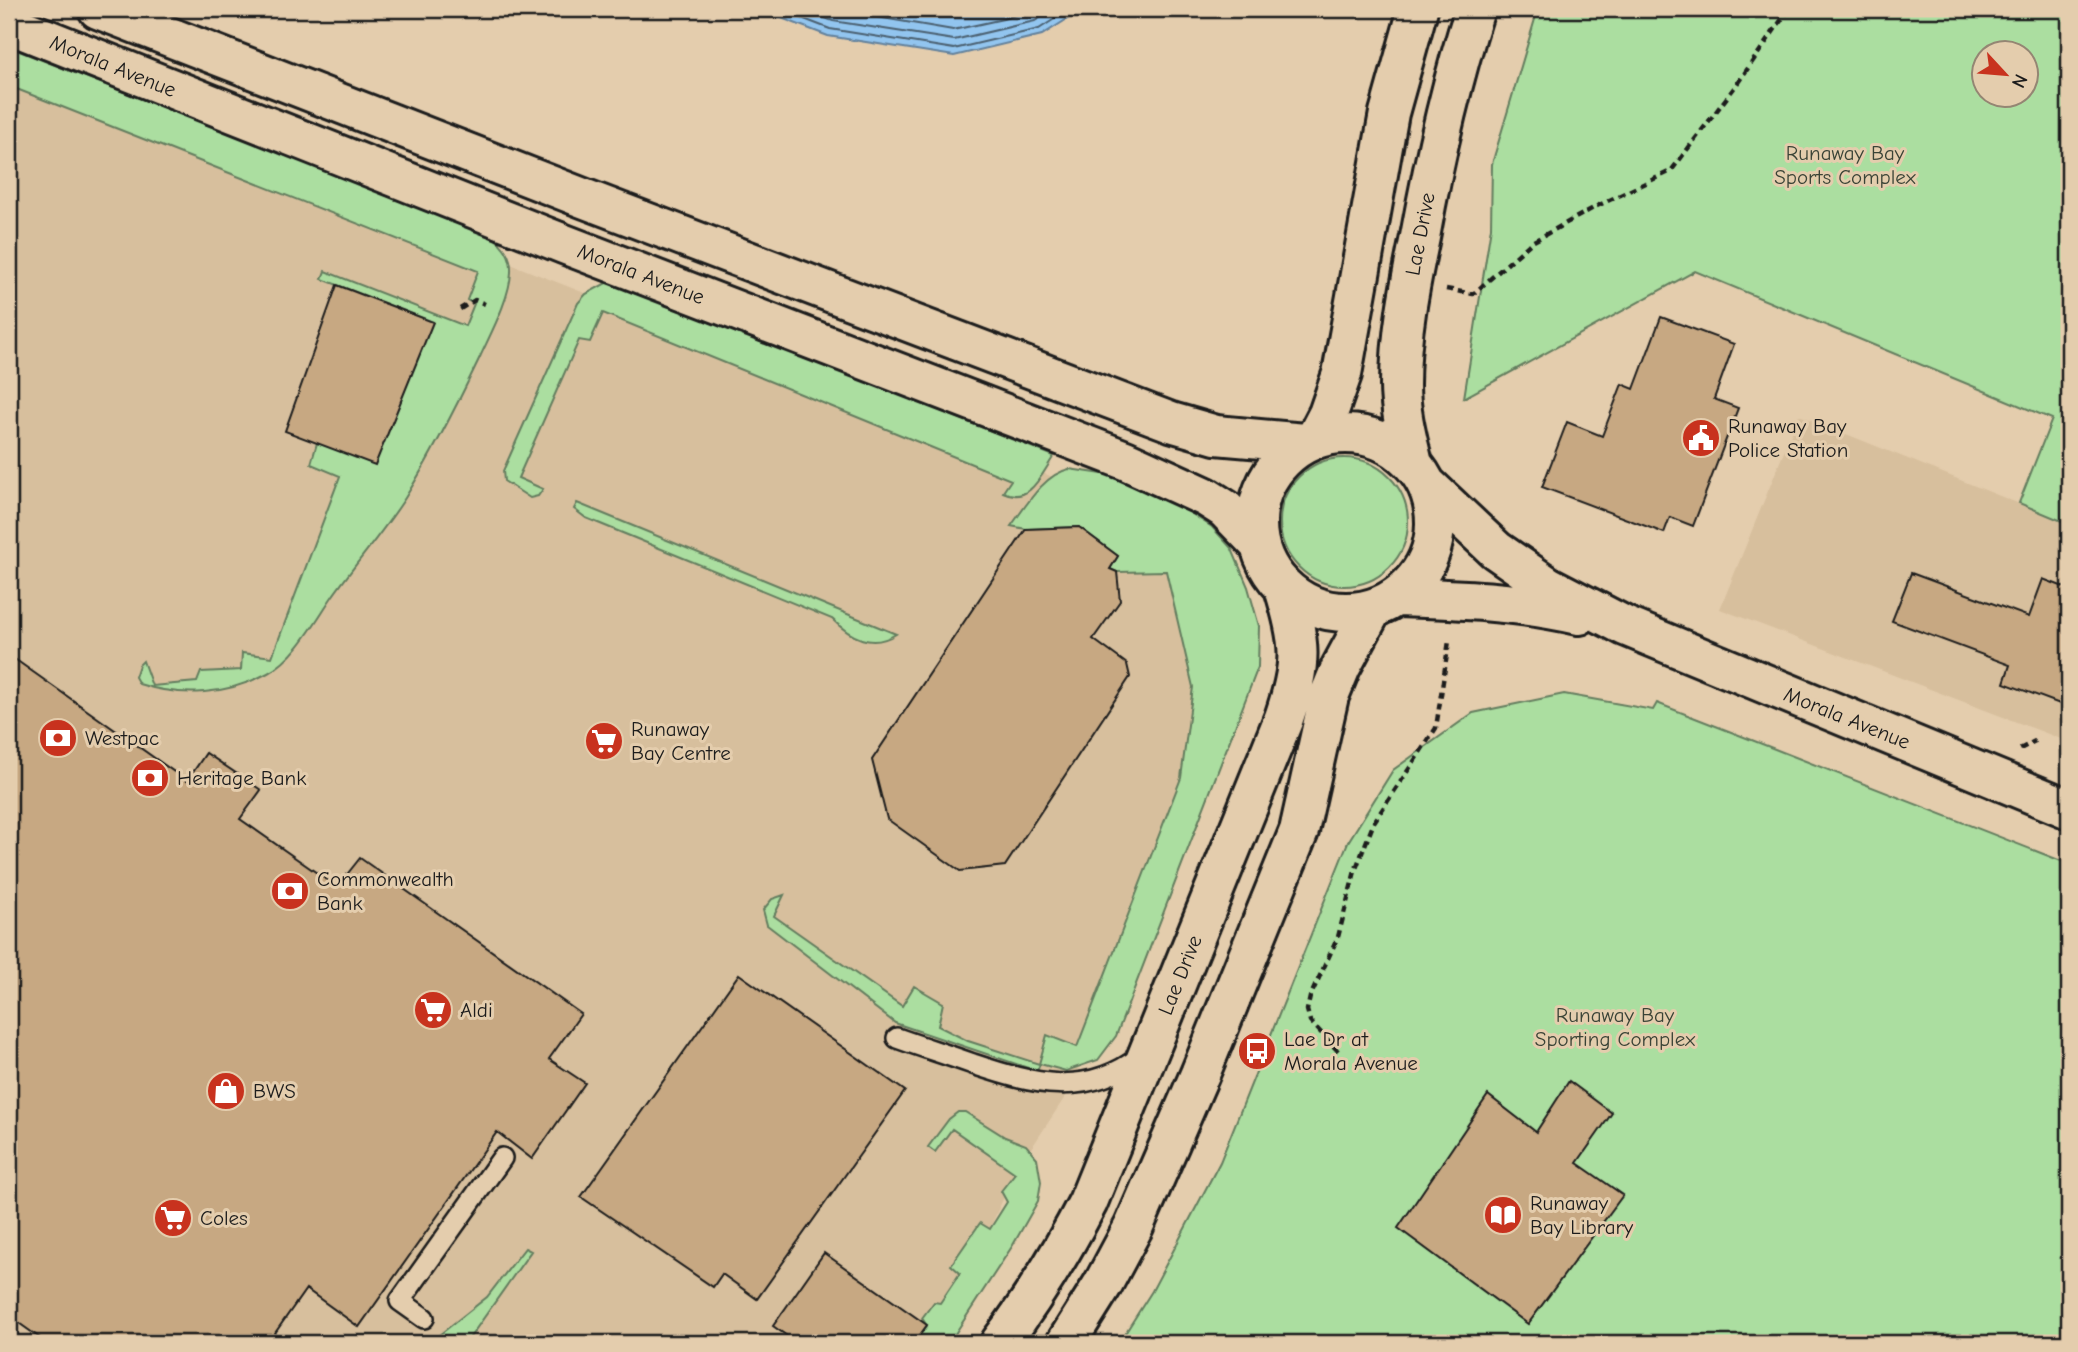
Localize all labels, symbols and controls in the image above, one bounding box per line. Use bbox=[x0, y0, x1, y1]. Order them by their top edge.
street label: Morala Avenue bbox=[46, 30, 180, 102]
north arrow bbox=[1969, 38, 2039, 108]
text: N bbox=[2007, 71, 2032, 91]
park label: Runaway Bay Sports Complex bbox=[1774, 141, 1916, 189]
street label: Lae Drive bbox=[1400, 191, 1440, 277]
street label: Morala Avenue bbox=[574, 239, 708, 309]
place label: Runaway Bay Police Station bbox=[1728, 414, 1848, 462]
public building icon: Runaway Bay Police Station bbox=[1680, 417, 1722, 459]
street label: Morala Avenue bbox=[1780, 682, 1914, 754]
bank icon: Westpac bbox=[37, 717, 79, 759]
place label: Runaway Bay Centre bbox=[631, 717, 731, 765]
supermarket icon: Runaway Bay Centre bbox=[583, 720, 625, 762]
place label: Westpac bbox=[85, 726, 159, 750]
bank icon: Heritage Bank bbox=[129, 757, 171, 799]
place label: Heritage Bank bbox=[177, 766, 306, 790]
place label: Commonwealth Bank bbox=[317, 867, 454, 915]
bank icon: Commonwealth Bank bbox=[269, 870, 311, 912]
street label: Lae Drive bbox=[1153, 932, 1207, 1018]
supermarket icon: Aldi bbox=[412, 989, 454, 1031]
place label: Aldi bbox=[460, 998, 493, 1022]
park label: Runaway Bay Sporting Complex bbox=[1535, 1003, 1695, 1051]
place label: Lae Dr at Morala Avenue bbox=[1284, 1027, 1418, 1075]
bus stop icon: Lae Dr at Morala Avenue bbox=[1236, 1030, 1278, 1072]
shop icon: BWS bbox=[205, 1070, 247, 1112]
place label: BWS bbox=[253, 1079, 296, 1103]
place label: Runaway Bay Library bbox=[1530, 1191, 1634, 1239]
library icon: Runaway Bay Library bbox=[1482, 1194, 1524, 1236]
supermarket icon: Coles bbox=[152, 1197, 194, 1239]
place label: Coles bbox=[200, 1206, 248, 1230]

